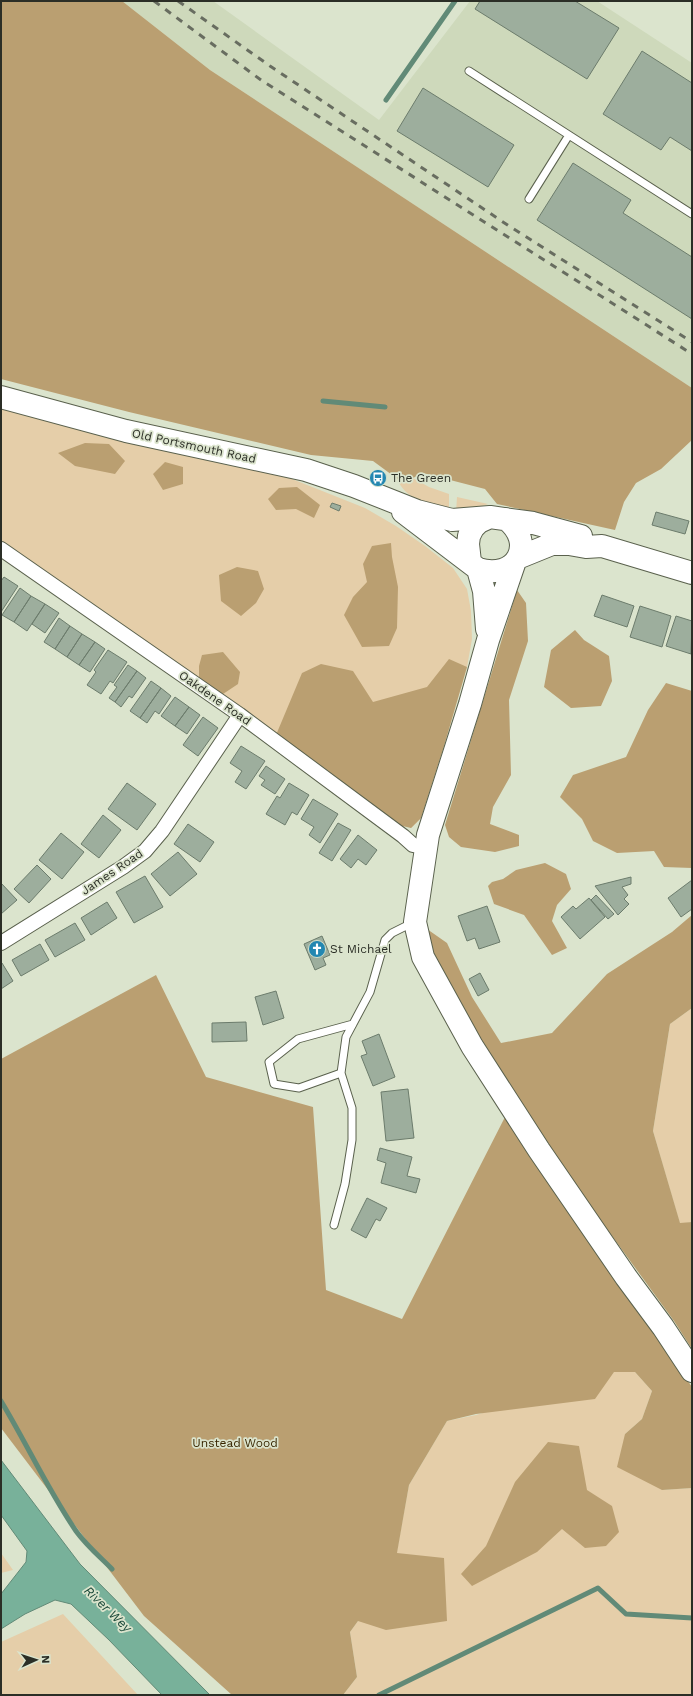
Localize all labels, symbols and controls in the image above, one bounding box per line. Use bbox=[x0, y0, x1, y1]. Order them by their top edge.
street label: Old Portsmouth Road bbox=[131, 426, 257, 466]
bus stop icon: The Green bbox=[368, 468, 388, 488]
place label: The Green bbox=[391, 471, 451, 485]
street label: Oakdene Road bbox=[176, 668, 254, 728]
street label: James Road bbox=[78, 846, 146, 898]
church icon: St Michael bbox=[307, 939, 327, 959]
place label: St Michael bbox=[330, 942, 392, 956]
park label: Unstead Wood bbox=[192, 1436, 278, 1450]
water label: River Wey bbox=[81, 1583, 136, 1636]
north arrow bbox=[16, 1640, 56, 1680]
text: N bbox=[39, 1655, 52, 1664]

